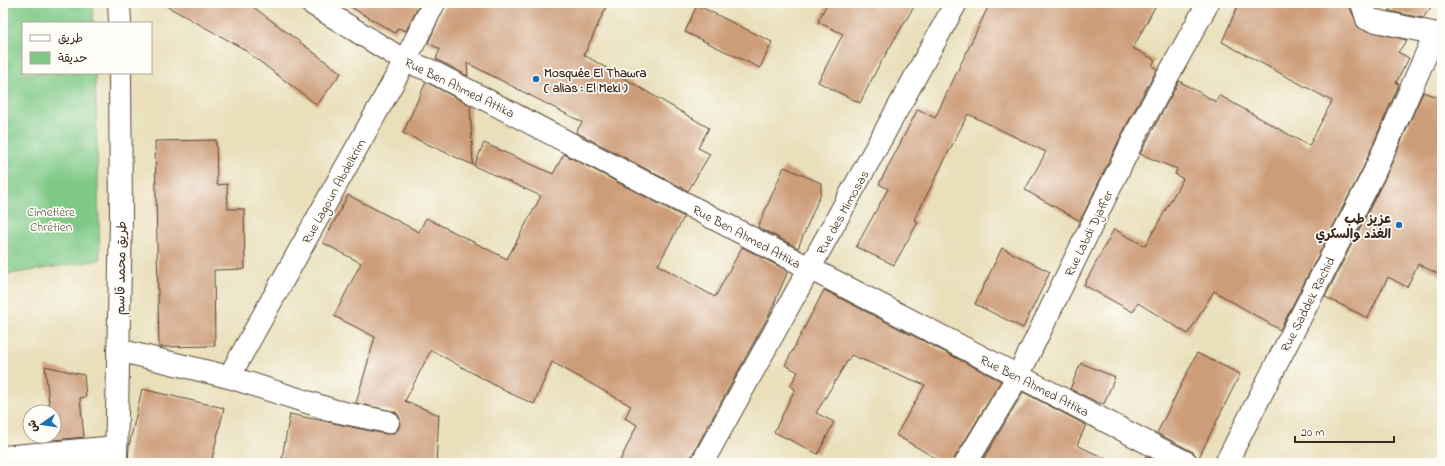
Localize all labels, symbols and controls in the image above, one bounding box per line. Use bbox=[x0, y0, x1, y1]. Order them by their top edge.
legend bbox=[22, 22, 152, 74]
text: طريق bbox=[58, 30, 83, 48]
text: حديقة bbox=[58, 50, 87, 68]
street label: Rue Ben Ahmed Attika bbox=[401, 53, 518, 123]
place label: Mosquée El Thawra ( alias : El Meki ) bbox=[543, 64, 647, 98]
marker: Mosquée El Thawra ( alias : El Meki ) bbox=[531, 74, 541, 84]
street label: Rue Lagoun Abdelkrim bbox=[298, 136, 372, 248]
street label: Rue des Mimosas bbox=[812, 167, 875, 258]
street label: Rue Labdi Djaffer bbox=[1060, 187, 1119, 280]
street label: Rue Ben Ahmed Attika bbox=[689, 201, 804, 274]
park label: Cimetière Chrétien bbox=[27, 203, 75, 237]
place label: عزيز طب الغذد والسكري bbox=[1316, 210, 1391, 244]
marker: عزيز طب الغذد والسكري bbox=[1394, 220, 1404, 230]
street label: طريق محمد قاسم bbox=[111, 221, 132, 315]
street label: Rue Saddek Rachid bbox=[1276, 253, 1341, 355]
street label: Rue Ben Ahmed Attika bbox=[976, 351, 1092, 422]
north arrow bbox=[22, 404, 62, 444]
text: ش bbox=[24, 418, 42, 434]
scale bar bbox=[1295, 418, 1394, 444]
text: 20 m bbox=[1301, 424, 1324, 442]

